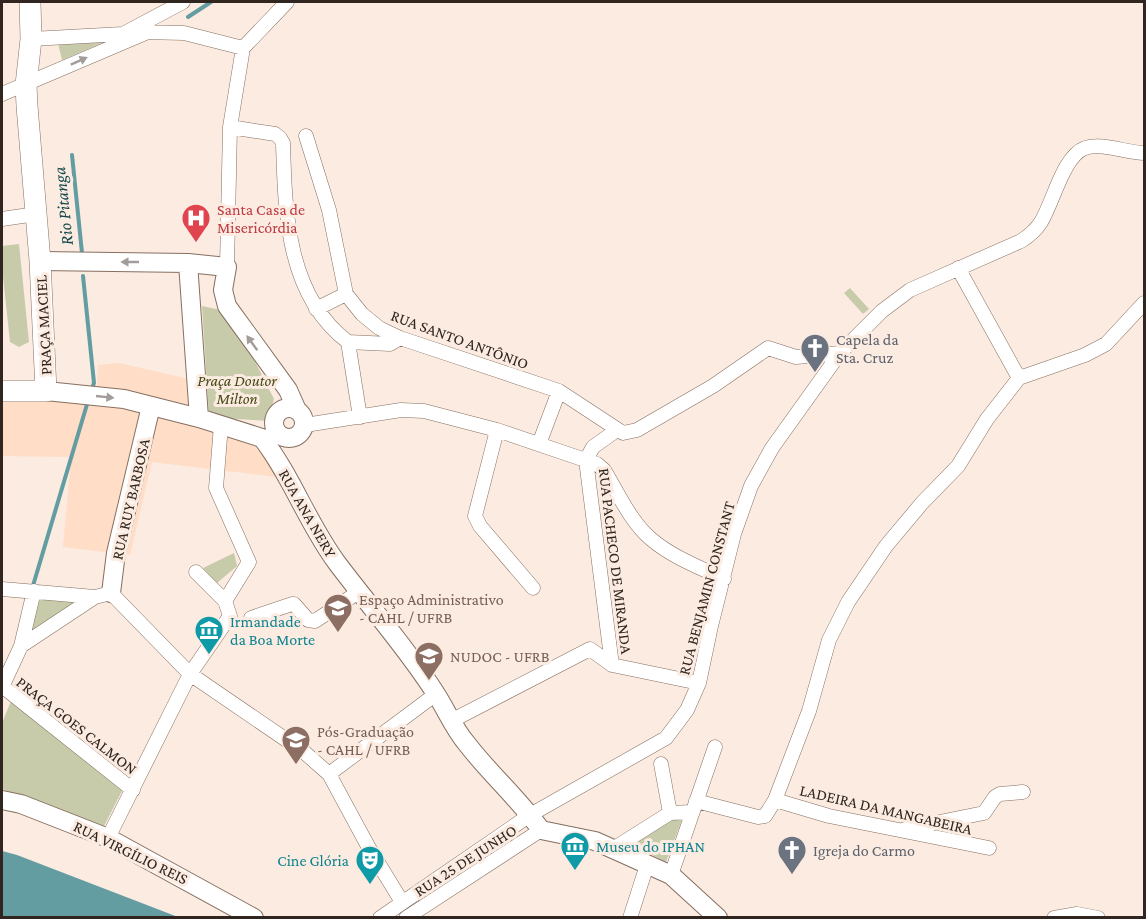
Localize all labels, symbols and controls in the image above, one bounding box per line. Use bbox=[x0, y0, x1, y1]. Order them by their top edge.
one-way arrow bbox=[71, 56, 88, 65]
water label: Rio Pitanga bbox=[49, 165, 77, 246]
place label: Santa Casa de Misericórdia bbox=[217, 201, 305, 236]
hospital icon: Santa Casa de Misericórdia bbox=[180, 202, 212, 244]
one-way arrow bbox=[120, 257, 139, 267]
street label: PRAÇA MACIEL bbox=[32, 274, 56, 375]
street label: RUA SANTO ANTÔNIO bbox=[389, 307, 531, 372]
place label: Capela da Sta. Cruz bbox=[836, 331, 899, 366]
church icon: Capela da Sta. Cruz bbox=[799, 332, 831, 374]
one-way arrow bbox=[246, 335, 258, 351]
park label: Praça Doutor Milton bbox=[197, 372, 277, 407]
one-way arrow bbox=[95, 392, 114, 402]
street label: RUA RUY BARBOSA bbox=[108, 436, 153, 561]
street label: RUA ANA NERY bbox=[276, 466, 340, 561]
street label: RUA PACHECO DE MIRANDA bbox=[596, 467, 635, 656]
street label: RUA BENJAMIN CONSTANT bbox=[675, 499, 739, 677]
place label: Espaço Administrativo - CAHL / UFRB bbox=[359, 591, 504, 626]
school or university icon: Espaço Administrativo - CAHL / UFRB bbox=[322, 592, 354, 634]
place label: Irmandade da Boa Morte bbox=[230, 613, 315, 648]
museum icon: Irmandade da Boa Morte bbox=[193, 614, 225, 656]
school or university icon: NUDOC - UFRB bbox=[413, 640, 445, 682]
place label: NUDOC - UFRB bbox=[450, 648, 550, 665]
street label: PRAÇA GOES CALMON bbox=[13, 673, 140, 778]
place label: Pós-Graduação - CAHL / UFRB bbox=[317, 723, 414, 758]
school or university icon: Pós-Graduação - CAHL / UFRB bbox=[280, 724, 312, 766]
street label: LADEIRA DA MANGABEIRA bbox=[798, 781, 975, 838]
street label: RUA VIRGÍLIO REIS bbox=[71, 817, 191, 887]
street label: RUA 25 DE JUNHO bbox=[411, 821, 520, 901]
museum icon: Museu do IPHAN bbox=[559, 830, 591, 872]
church icon: Igreja do Carmo bbox=[776, 834, 808, 876]
place label: Museu do IPHAN bbox=[596, 838, 705, 855]
place label: Igreja do Carmo bbox=[813, 842, 915, 860]
theatre icon: Cine Glória bbox=[354, 844, 386, 886]
place label: Cine Glória bbox=[277, 852, 350, 869]

